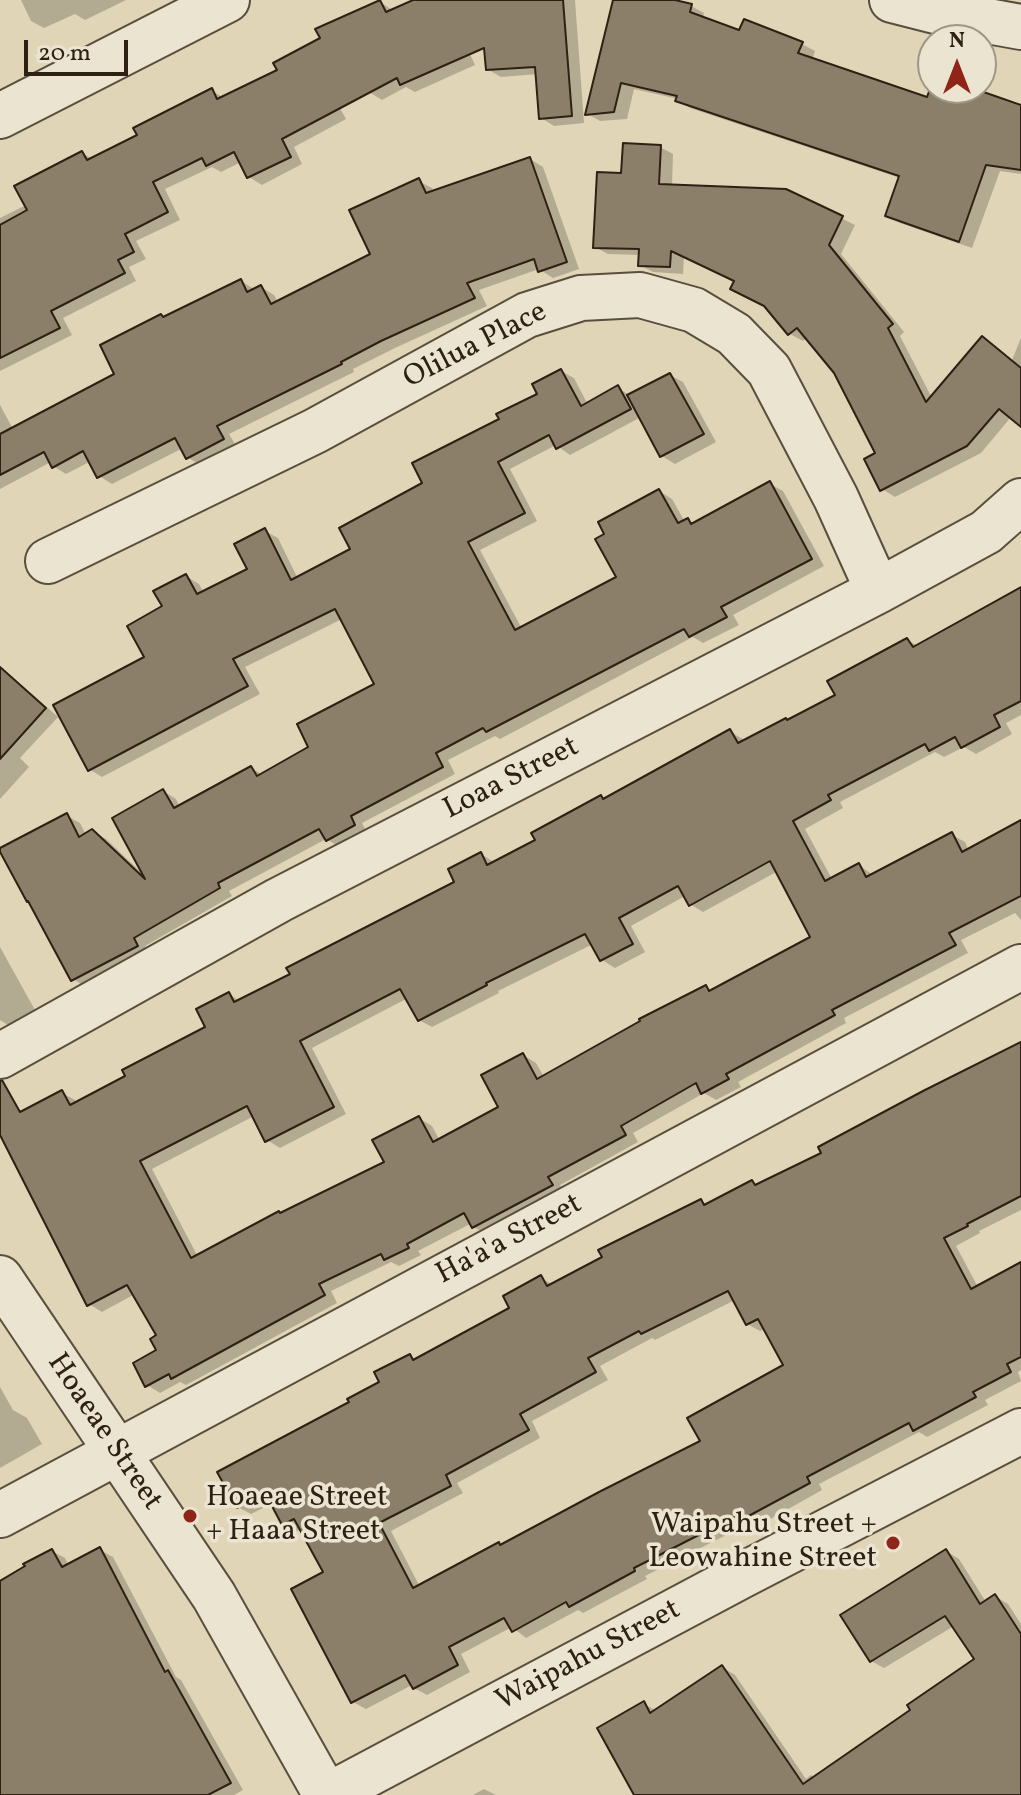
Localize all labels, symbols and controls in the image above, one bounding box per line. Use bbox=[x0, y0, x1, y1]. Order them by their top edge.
scale bar bbox=[28, 24, 132, 74]
north arrow bbox=[917, 24, 997, 104]
text: N bbox=[949, 26, 965, 57]
text: 20 m bbox=[38, 37, 91, 71]
street label: Olilua Place bbox=[398, 296, 554, 398]
street label: Loaa Street bbox=[438, 731, 586, 829]
street label: Ha'a'a Street bbox=[431, 1188, 589, 1294]
street label: Hoaeae Street bbox=[37, 1348, 169, 1518]
place label: Hoaeae Street + Haaa Street bbox=[206, 1481, 387, 1552]
marker: Hoaeae Street + Haaa Street bbox=[181, 1507, 199, 1525]
place label: Waipahu Street + Leowahine Street bbox=[648, 1508, 877, 1578]
marker: Waipahu Street + Leowahine Street bbox=[884, 1534, 902, 1552]
street label: Waipahu Street bbox=[491, 1593, 687, 1721]

